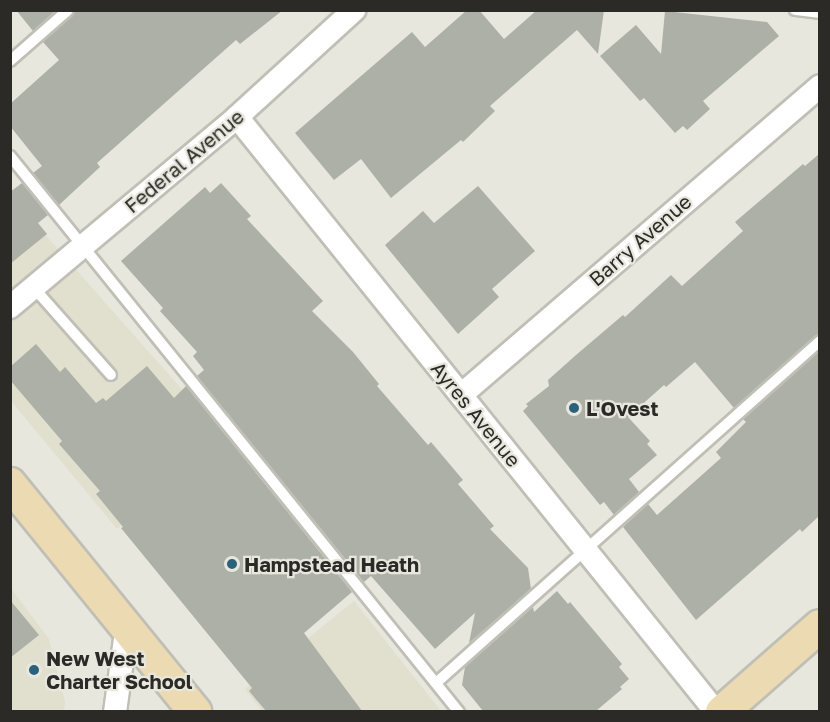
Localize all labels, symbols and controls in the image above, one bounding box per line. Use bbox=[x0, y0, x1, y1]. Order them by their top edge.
street label: Federal Avenue bbox=[120, 104, 248, 218]
street label: Barry Avenue bbox=[584, 189, 696, 291]
street label: Ayres Avenue bbox=[426, 356, 526, 472]
place label: L'Ovest bbox=[586, 396, 658, 420]
marker: L'Ovest bbox=[567, 401, 581, 415]
place label: Hampstead Heath bbox=[244, 552, 419, 576]
marker: Hampstead Heath bbox=[225, 557, 239, 571]
place label: New West Charter School bbox=[46, 646, 192, 693]
marker: New West Charter School bbox=[27, 663, 41, 677]

